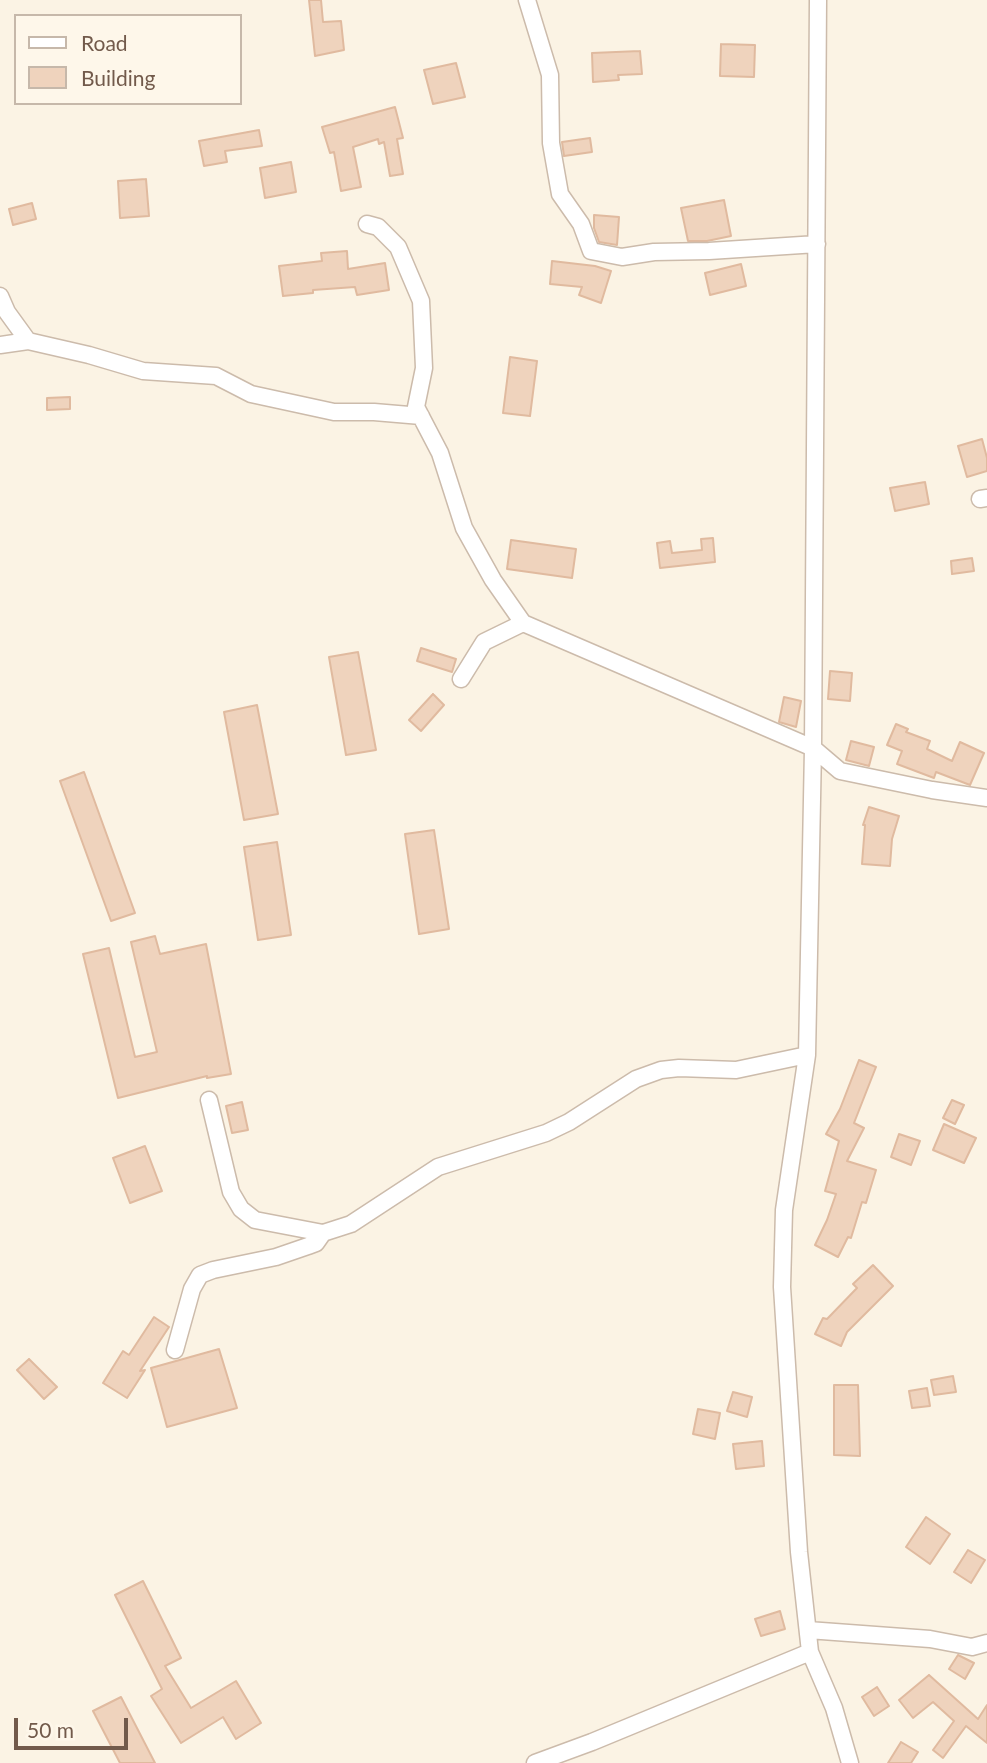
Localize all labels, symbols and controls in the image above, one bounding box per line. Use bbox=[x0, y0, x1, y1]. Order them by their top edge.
legend bbox=[14, 14, 242, 105]
text: Road bbox=[81, 30, 128, 55]
text: Building bbox=[81, 65, 156, 90]
scale bar bbox=[18, 1704, 131, 1748]
text: 50 m bbox=[27, 1717, 74, 1742]

